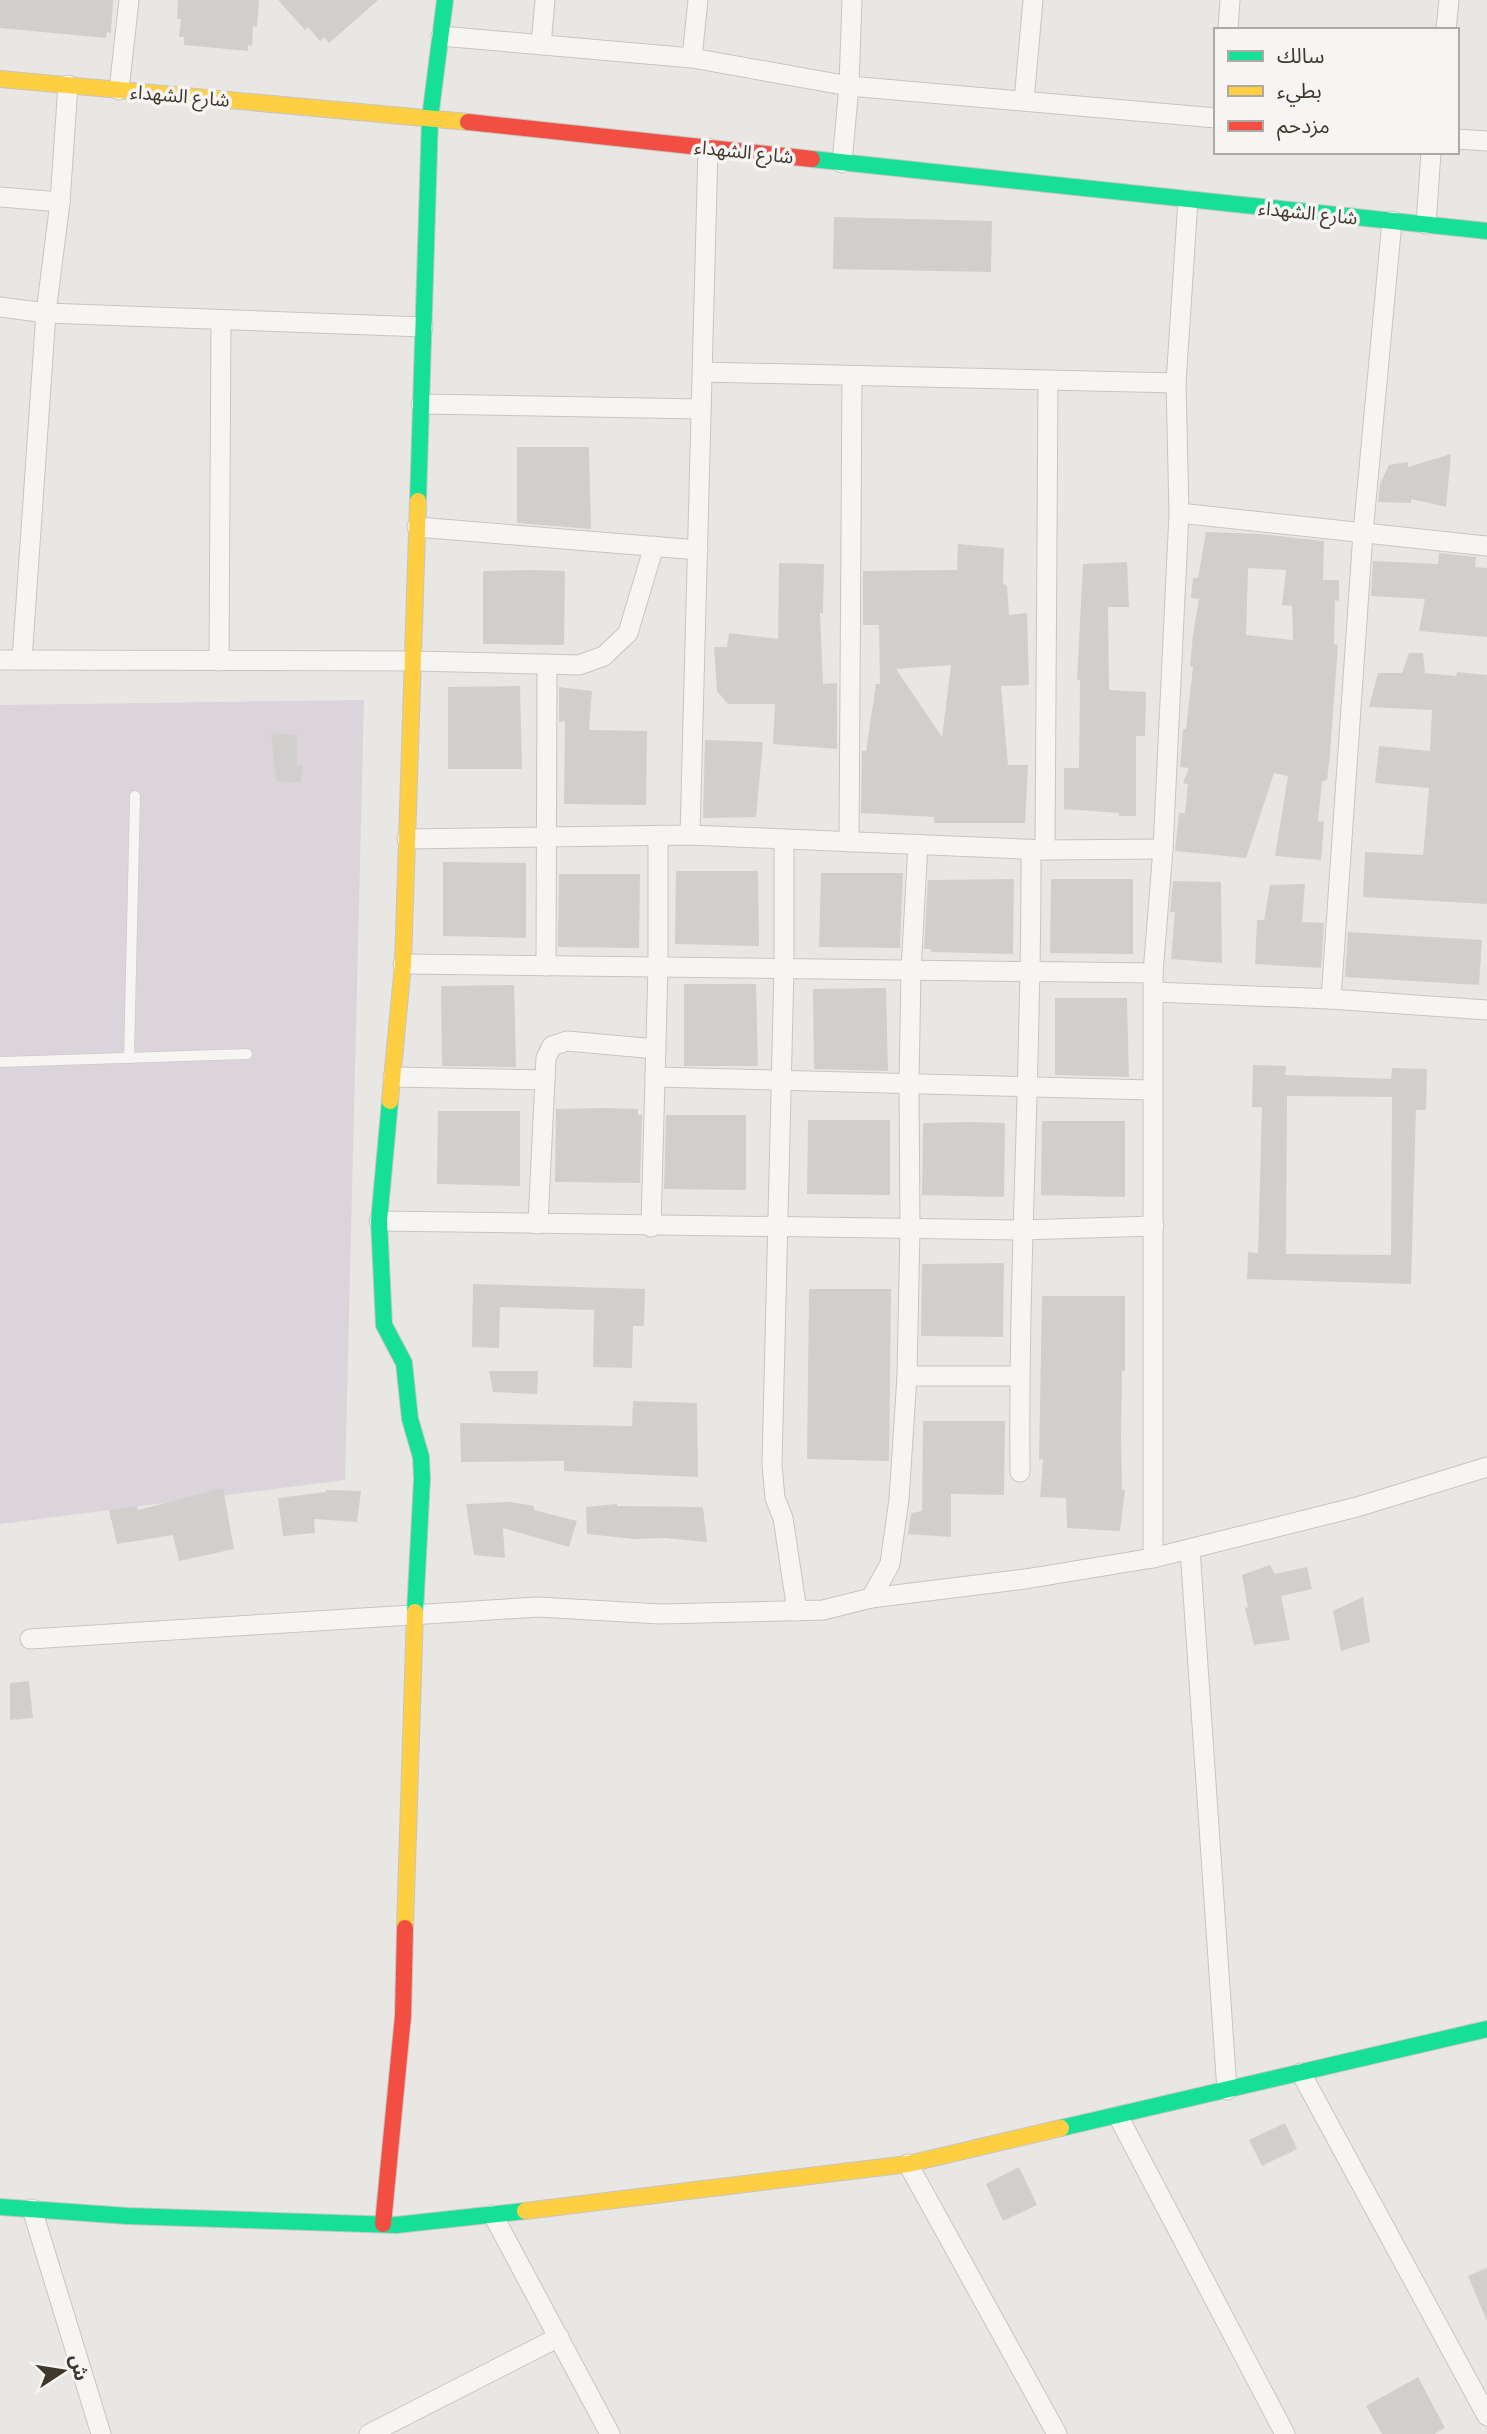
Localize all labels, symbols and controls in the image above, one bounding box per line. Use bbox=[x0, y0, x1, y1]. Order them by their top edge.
legend bbox=[1214, 28, 1459, 154]
text: سالك bbox=[1277, 43, 1324, 69]
text: بطيء bbox=[1277, 78, 1322, 107]
street label: شارع الشهداء bbox=[129, 80, 231, 114]
text: مزدحم bbox=[1277, 113, 1330, 141]
street label: شارع الشهداء bbox=[693, 135, 795, 171]
street label: شارع الشهداء bbox=[1257, 196, 1359, 232]
north arrow bbox=[28, 2336, 98, 2406]
text: ش bbox=[65, 2352, 93, 2383]

